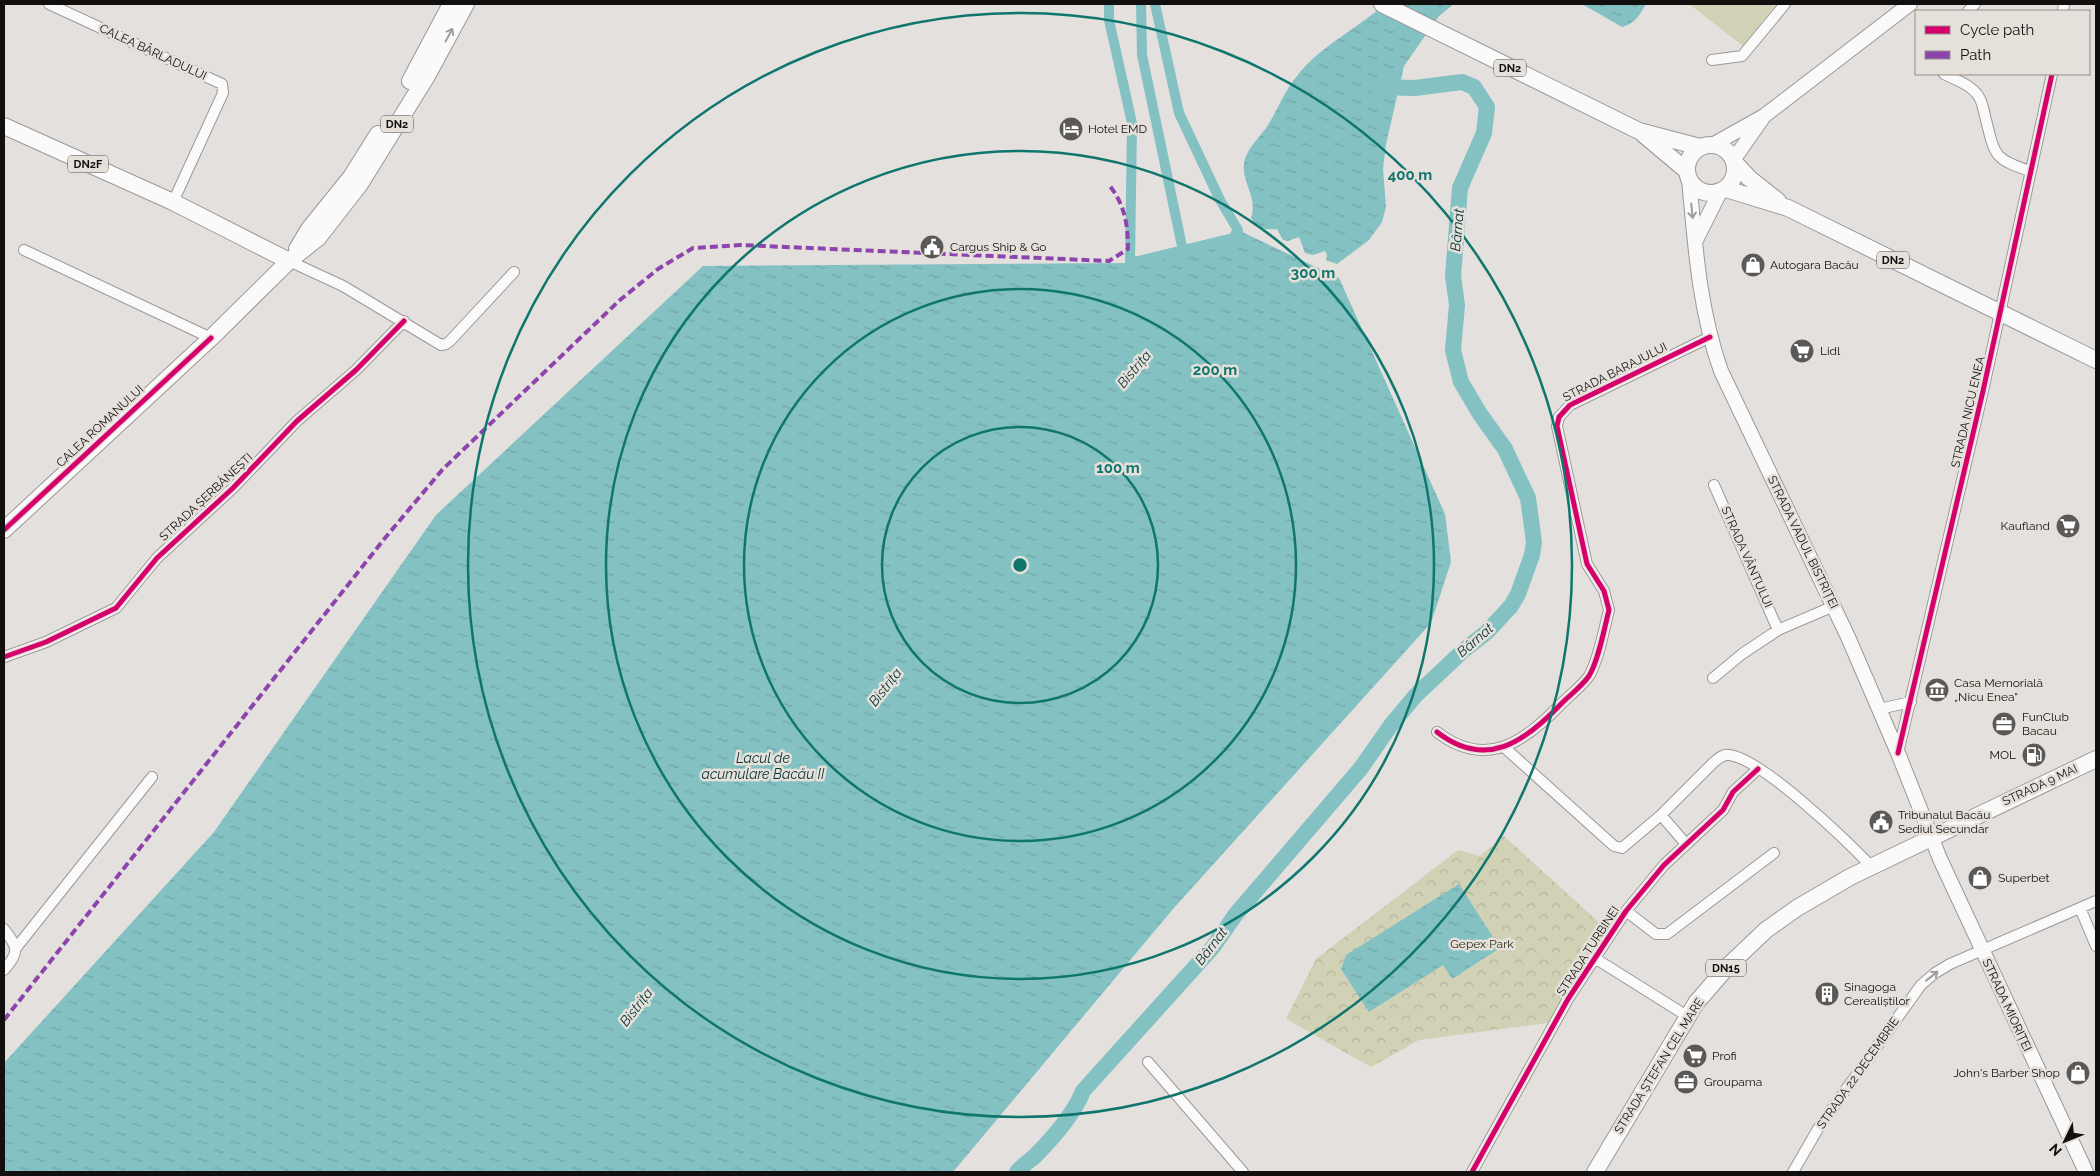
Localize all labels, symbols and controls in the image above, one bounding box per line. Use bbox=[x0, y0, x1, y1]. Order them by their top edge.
legend bbox=[1915, 10, 2090, 75]
street label: CALEA BÂRLADULUI bbox=[97, 21, 209, 83]
text: Cycle path bbox=[1960, 21, 2034, 39]
one-way arrow bbox=[444, 28, 454, 43]
text: Path bbox=[1960, 46, 1991, 64]
road number: DN2 bbox=[1494, 59, 1526, 76]
road number: DN2 bbox=[381, 116, 413, 132]
hotel icon: Hotel EMD bbox=[1058, 116, 1084, 142]
place label: Hotel EMD bbox=[1088, 122, 1148, 136]
road number: DN2F bbox=[68, 156, 108, 172]
text: 400 m bbox=[1388, 166, 1432, 184]
one-way arrow bbox=[1687, 202, 1697, 218]
water label: Bârnat bbox=[1447, 207, 1467, 252]
public building icon: Cargus Ship & Go bbox=[919, 234, 945, 260]
place label: Cargus Ship & Go bbox=[950, 240, 1046, 254]
shop icon: Autogara Bacău bbox=[1740, 252, 1766, 278]
road number: DN2 bbox=[1877, 252, 1909, 268]
place label: Autogara Bacău bbox=[1770, 258, 1859, 272]
text: 300 m bbox=[1291, 264, 1335, 282]
supermarket icon: Lidl bbox=[1789, 338, 1815, 364]
street label: STRADA BARAJULUI bbox=[1561, 340, 1669, 404]
place label: Lidl bbox=[1820, 344, 1841, 358]
water label: Bistrița bbox=[1114, 347, 1154, 391]
street label: STRADA NICU ENEA bbox=[1948, 355, 1988, 469]
text: 200 m bbox=[1193, 361, 1237, 379]
street label: CALEA ROMANULUI bbox=[54, 382, 146, 470]
street label: STRADA ȘERBĂNEȘTI bbox=[157, 450, 255, 544]
text: 100 m bbox=[1096, 459, 1140, 477]
street label: STRADA VADUL BISTRIȚEI bbox=[1765, 473, 1841, 611]
street label: STRADA VÂNTULUI bbox=[1718, 504, 1776, 610]
supermarket icon: Kaufland bbox=[2055, 513, 2081, 539]
place label: Kaufland bbox=[2001, 519, 2050, 533]
centre of rings bbox=[1011, 556, 1029, 574]
water label: Bârnat bbox=[1454, 620, 1497, 660]
water label: Bistrița bbox=[865, 665, 905, 709]
place label: Casa Memorială „Nicu Enea" bbox=[1954, 676, 2043, 704]
museum icon: Casa Memorială „Nicu Enea" bbox=[1924, 677, 1950, 703]
place label: FunClub Bacau bbox=[2022, 710, 2069, 738]
office icon: FunClub Bacau bbox=[1991, 711, 2017, 737]
fuel station icon: MOL bbox=[2021, 742, 2047, 768]
place label: MOL bbox=[1989, 748, 2016, 762]
water label: Lacul de acumulare Bacău II bbox=[702, 750, 825, 782]
street label: STRADA 9 MAI bbox=[2000, 761, 2080, 809]
place label: Tribunalul Bacău Sediul Secundar bbox=[1898, 808, 1990, 836]
public building icon: Tribunalul Bacău Sediul Secundar bbox=[1868, 809, 1894, 835]
shop icon: Superbet bbox=[1967, 865, 1993, 891]
place label: Superbet bbox=[1998, 871, 2049, 885]
street label: STRADA TURBINEI bbox=[1554, 904, 1622, 998]
water label: Bârnat bbox=[1192, 924, 1231, 968]
park label: Gepex Park bbox=[1450, 937, 1514, 951]
street label: STRADA MIORIȚEI bbox=[1979, 956, 2035, 1054]
road number: DN15 bbox=[1706, 960, 1746, 976]
one-way arrow bbox=[1926, 971, 1939, 982]
place label: Sinagoga Cerealiștilor bbox=[1844, 980, 1911, 1008]
building icon: Sinagoga Cerealiștilor bbox=[1814, 981, 1840, 1007]
water label: Bistrița bbox=[616, 985, 656, 1029]
street label: STRADA ȘTEFAN CEL MARE bbox=[1611, 996, 1707, 1136]
street label: STRADA 22 DECEMBRIE bbox=[1814, 1014, 1902, 1132]
supermarket icon: Profi bbox=[1682, 1043, 1708, 1069]
place label: Profi bbox=[1712, 1049, 1737, 1063]
shop icon: John's Barber Shop bbox=[2065, 1060, 2091, 1086]
place label: John's Barber Shop bbox=[1953, 1066, 2060, 1080]
office icon: Groupama bbox=[1673, 1069, 1699, 1095]
place label: Groupama bbox=[1704, 1075, 1762, 1089]
north arrow bbox=[2040, 1116, 2090, 1166]
text: N bbox=[2046, 1141, 2065, 1159]

